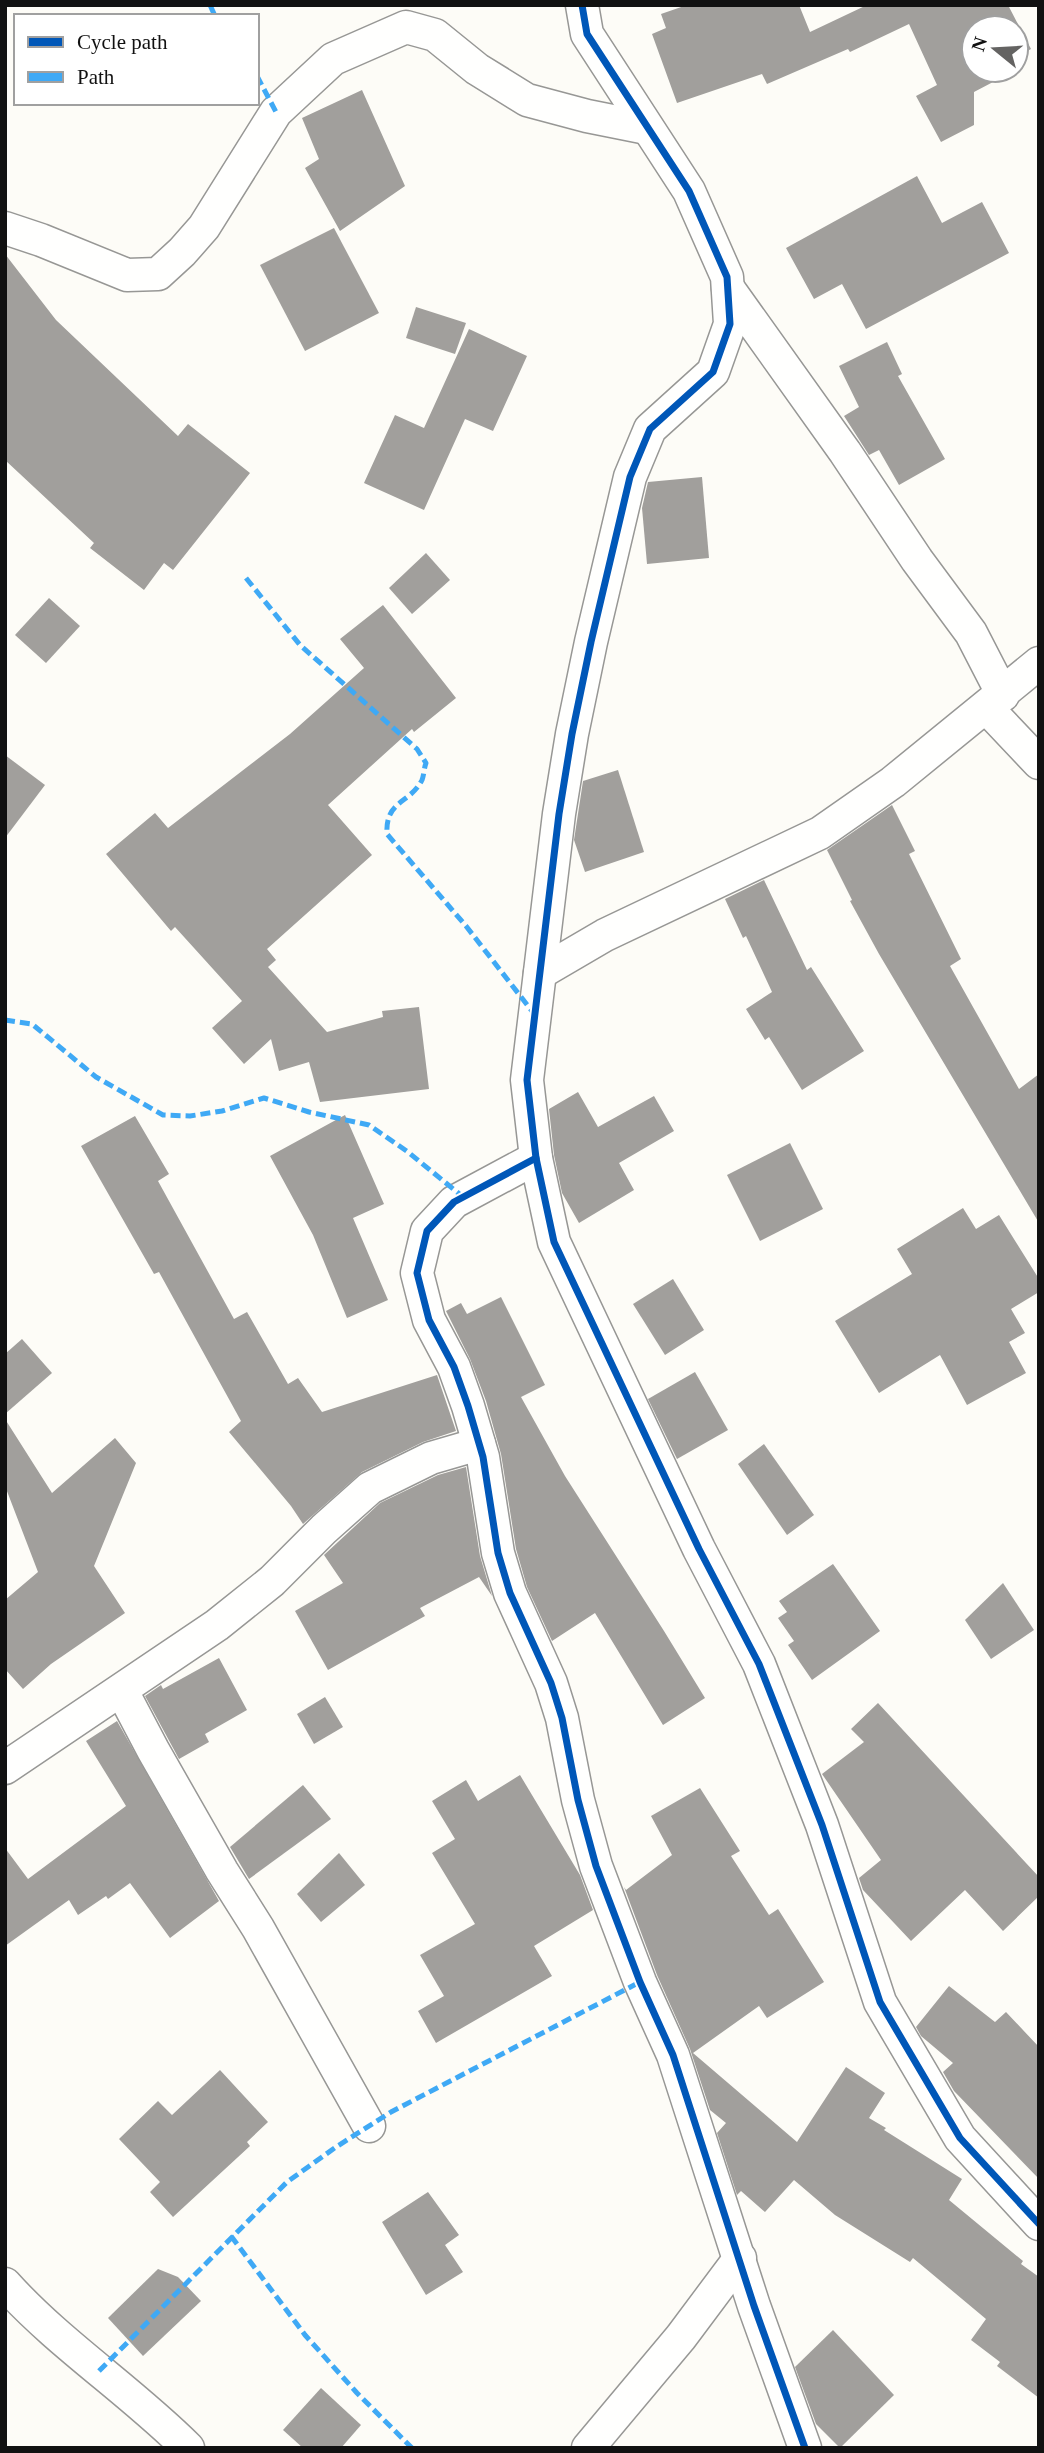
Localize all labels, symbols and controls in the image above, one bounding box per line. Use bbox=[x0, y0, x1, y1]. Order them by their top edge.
legend bbox=[14, 14, 259, 105]
north arrow bbox=[960, 14, 1030, 84]
text: Cycle path bbox=[77, 30, 168, 54]
text: N bbox=[967, 34, 991, 54]
text: Path bbox=[77, 65, 115, 89]

